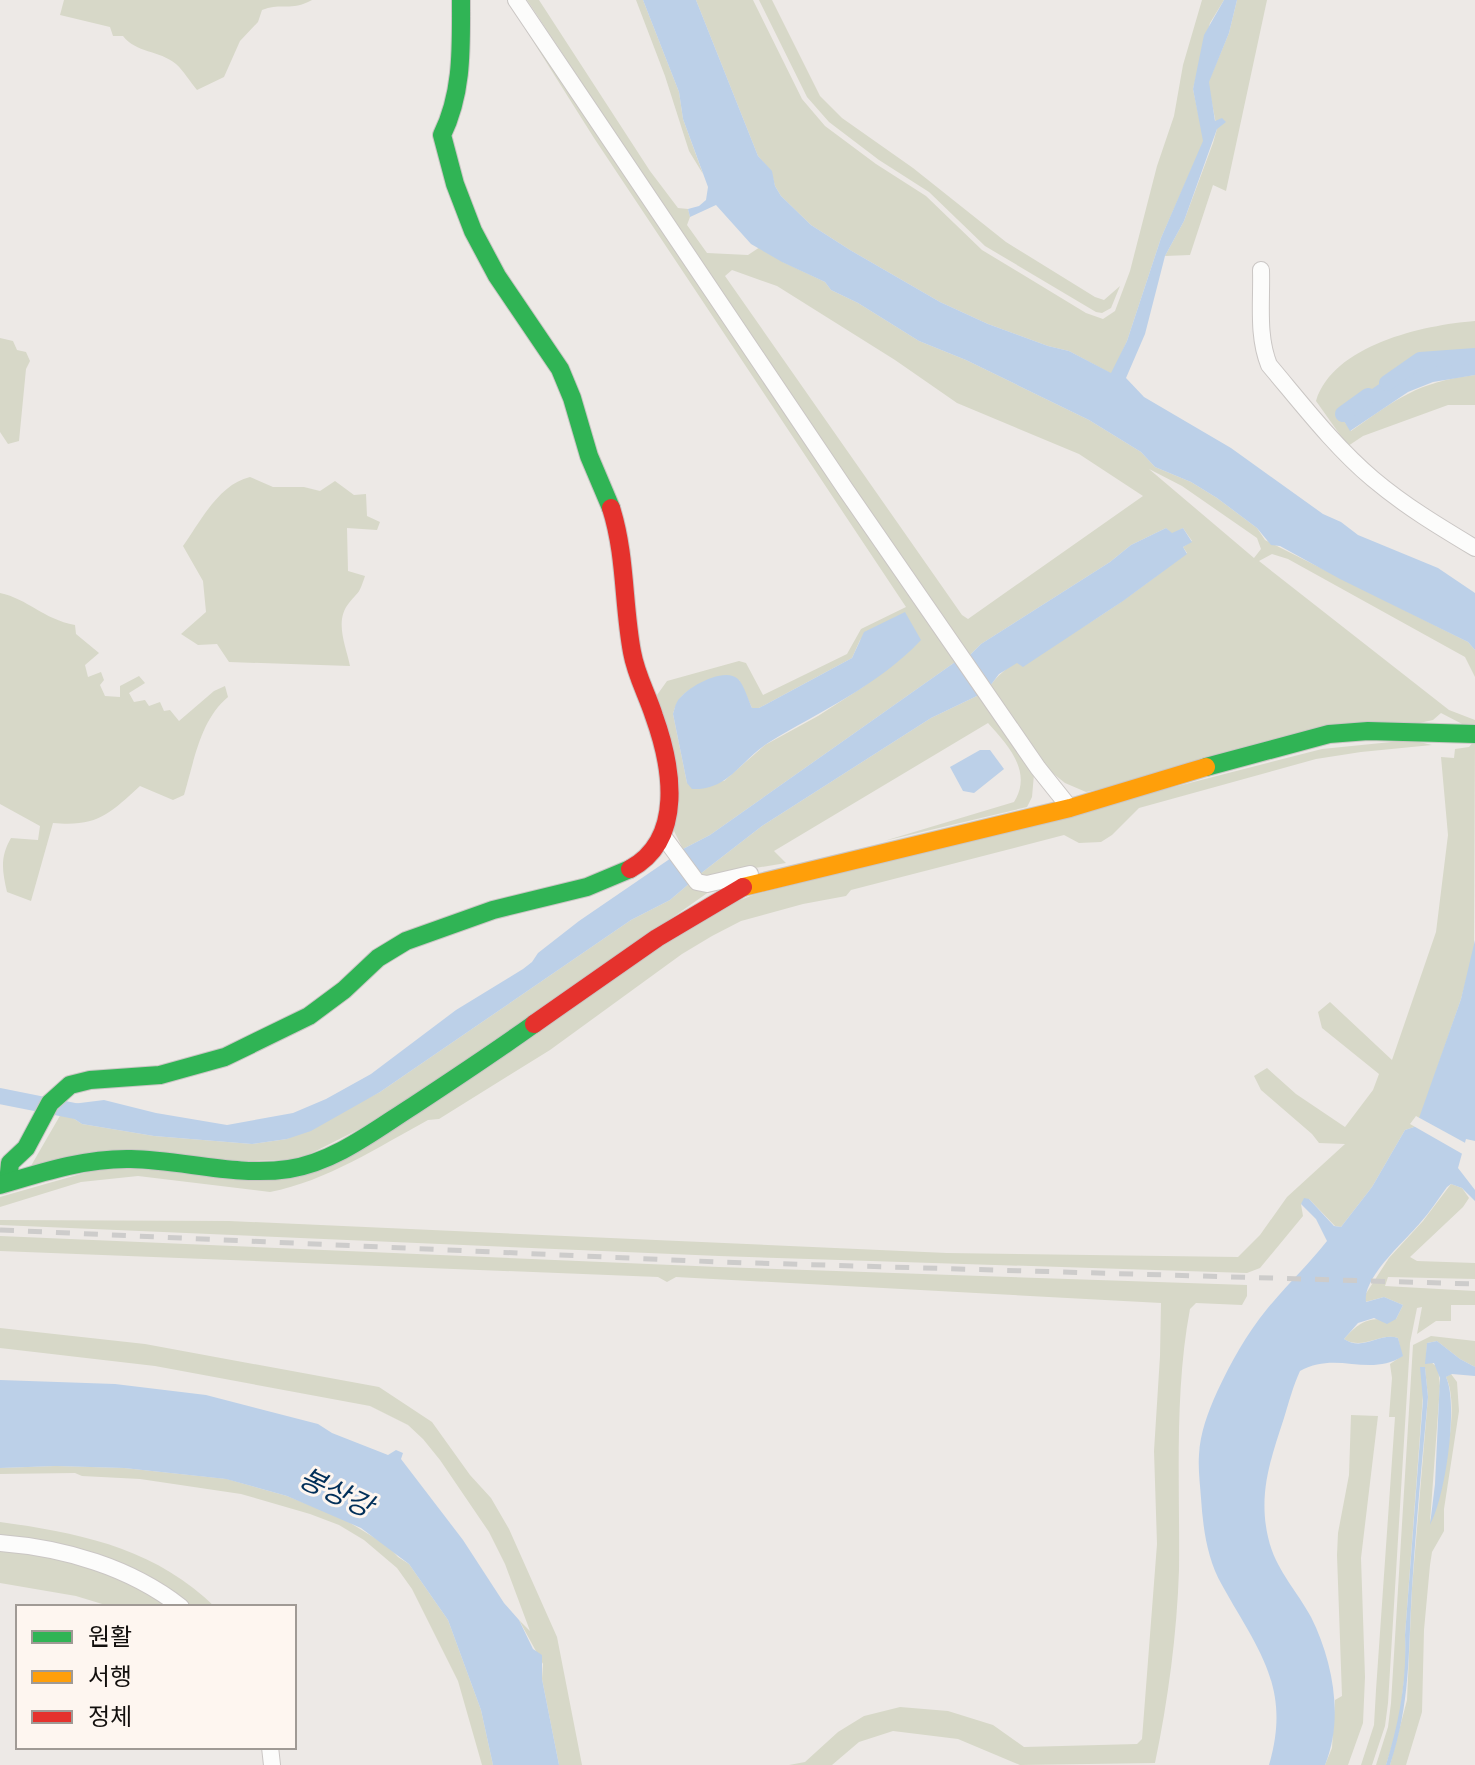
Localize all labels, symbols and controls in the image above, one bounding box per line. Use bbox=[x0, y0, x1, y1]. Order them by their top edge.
water label: 봉상강 bbox=[294, 1460, 381, 1525]
legend bbox=[16, 1605, 296, 1749]
text: 원활 bbox=[88, 1622, 132, 1651]
text: 서행 bbox=[88, 1662, 132, 1691]
text: 정체 bbox=[88, 1702, 132, 1731]

